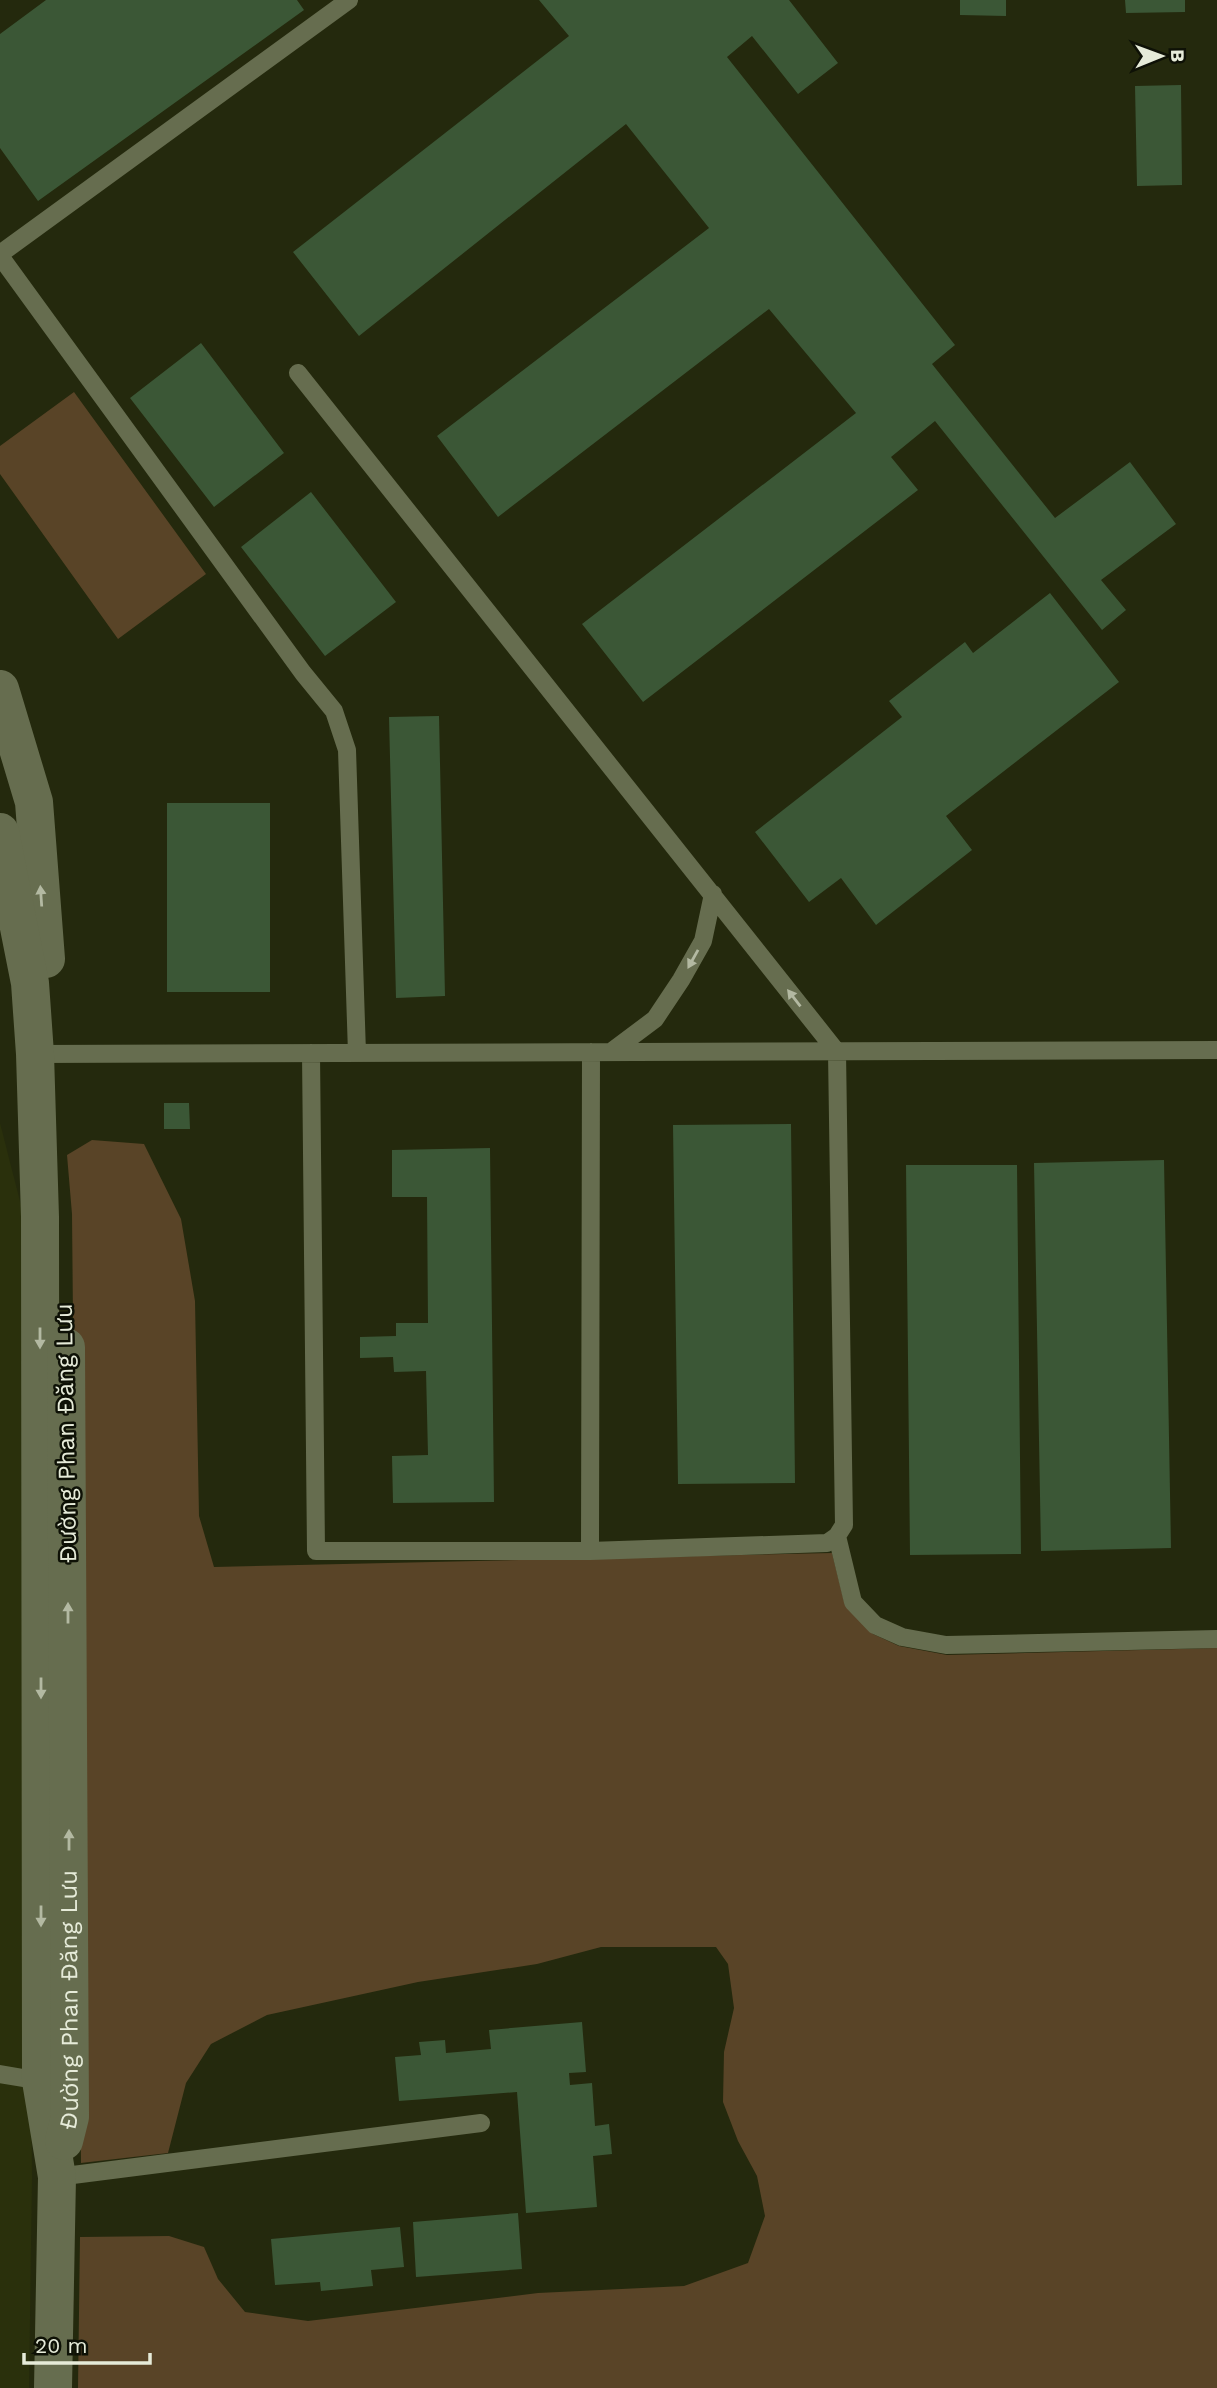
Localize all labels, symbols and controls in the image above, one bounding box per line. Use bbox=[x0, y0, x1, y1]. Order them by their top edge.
north arrow bbox=[1126, 21, 1196, 91]
text: B bbox=[1166, 49, 1189, 62]
one-way arrow bbox=[35, 885, 46, 907]
one-way arrow bbox=[687, 949, 699, 969]
one-way arrow bbox=[788, 989, 802, 1007]
street label: Đường Phan Đăng Lưu bbox=[50, 1303, 82, 1563]
one-way arrow bbox=[34, 1327, 46, 1349]
one-way arrow bbox=[63, 1602, 74, 1624]
one-way arrow bbox=[35, 1677, 47, 1699]
one-way arrow bbox=[63, 1829, 75, 1851]
street label: Đường Phan Đăng Lưu bbox=[53, 1870, 85, 2133]
one-way arrow bbox=[35, 1905, 47, 1927]
scale bar bbox=[24, 2322, 150, 2366]
text: 20 m bbox=[35, 2333, 87, 2358]

